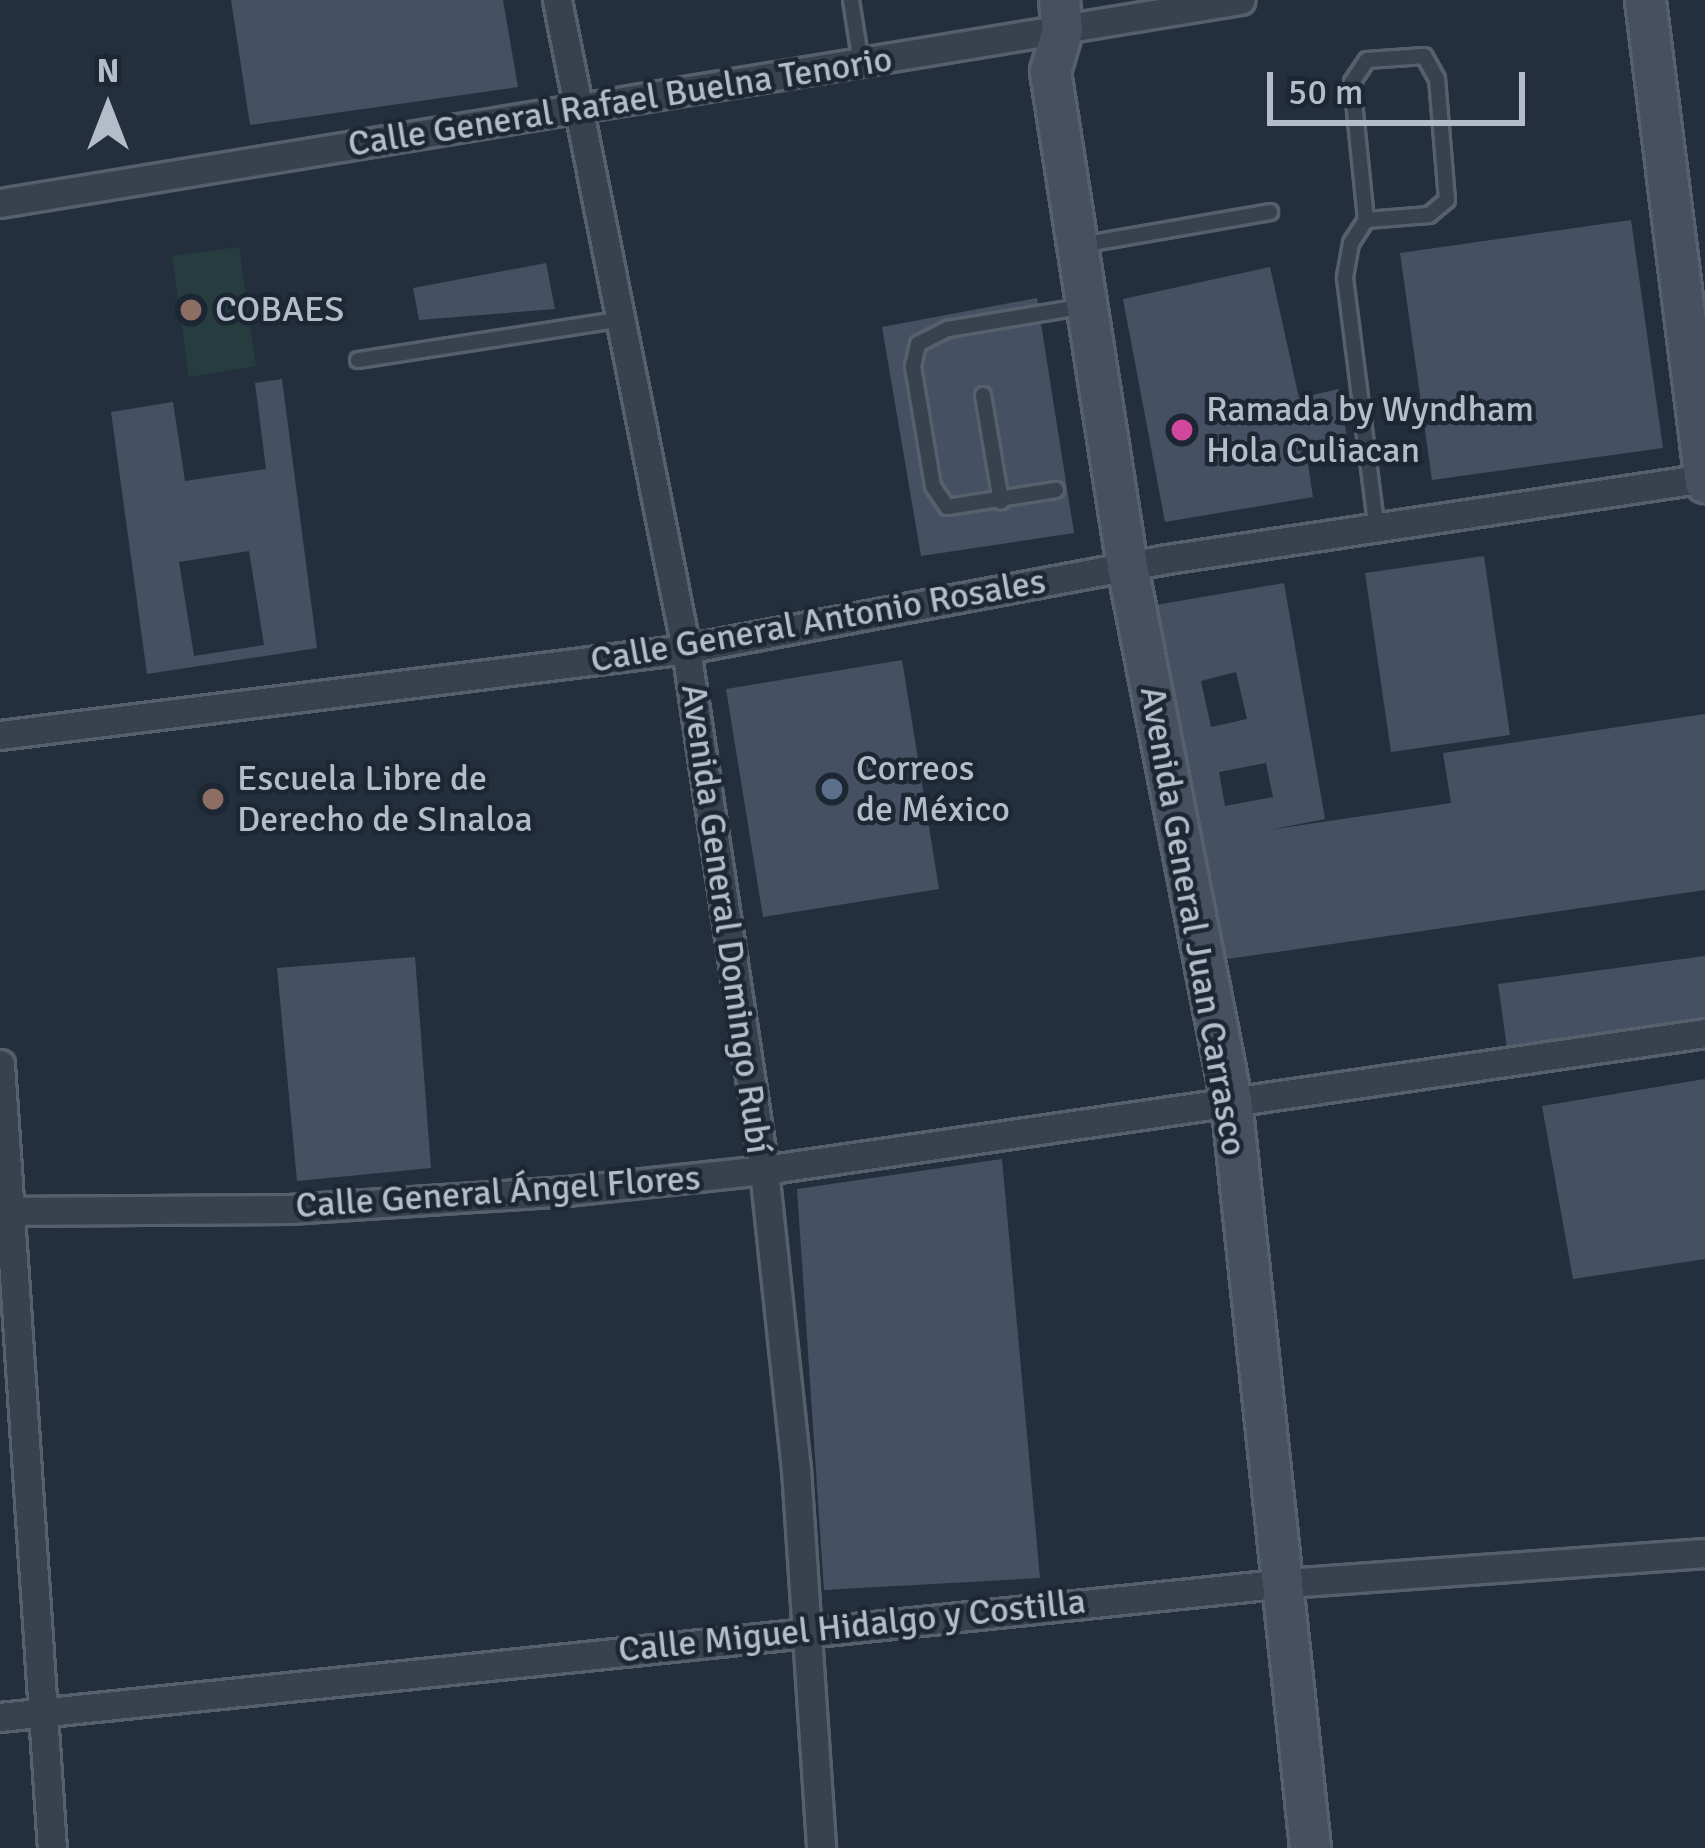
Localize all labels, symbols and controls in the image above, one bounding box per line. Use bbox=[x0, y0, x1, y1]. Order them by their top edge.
street label: Calle General Rafael Buelna Tenorio bbox=[345, 38, 895, 166]
north arrow bbox=[48, 48, 168, 168]
scale bar bbox=[1273, 48, 1531, 122]
text: N bbox=[97, 51, 119, 92]
text: 50 m bbox=[1288, 70, 1364, 115]
place label: COBAES bbox=[215, 288, 344, 332]
marker: COBAES bbox=[178, 297, 204, 323]
place label: Ramada by Wyndham Hola Culiacan bbox=[1206, 387, 1534, 472]
marker: Ramada by Wyndham Hola Culiacan bbox=[1169, 417, 1195, 443]
street label: Calle General Antonio Rosales bbox=[587, 560, 1049, 682]
street label: Avenida General Domingo Rubí bbox=[672, 681, 780, 1157]
street label: Avenida General Juan Carrasco bbox=[1130, 683, 1256, 1159]
place label: Correos de México bbox=[856, 746, 1010, 831]
place label: Escuela Libre de Derecho de SInaloa bbox=[237, 756, 533, 841]
marker: Correos de México bbox=[819, 776, 845, 802]
marker: Escuela Libre de Derecho de SInaloa bbox=[200, 786, 226, 812]
street label: Calle General Ángel Flores bbox=[294, 1156, 702, 1228]
street label: Calle Miguel Hidalgo y Costilla bbox=[616, 1580, 1088, 1672]

